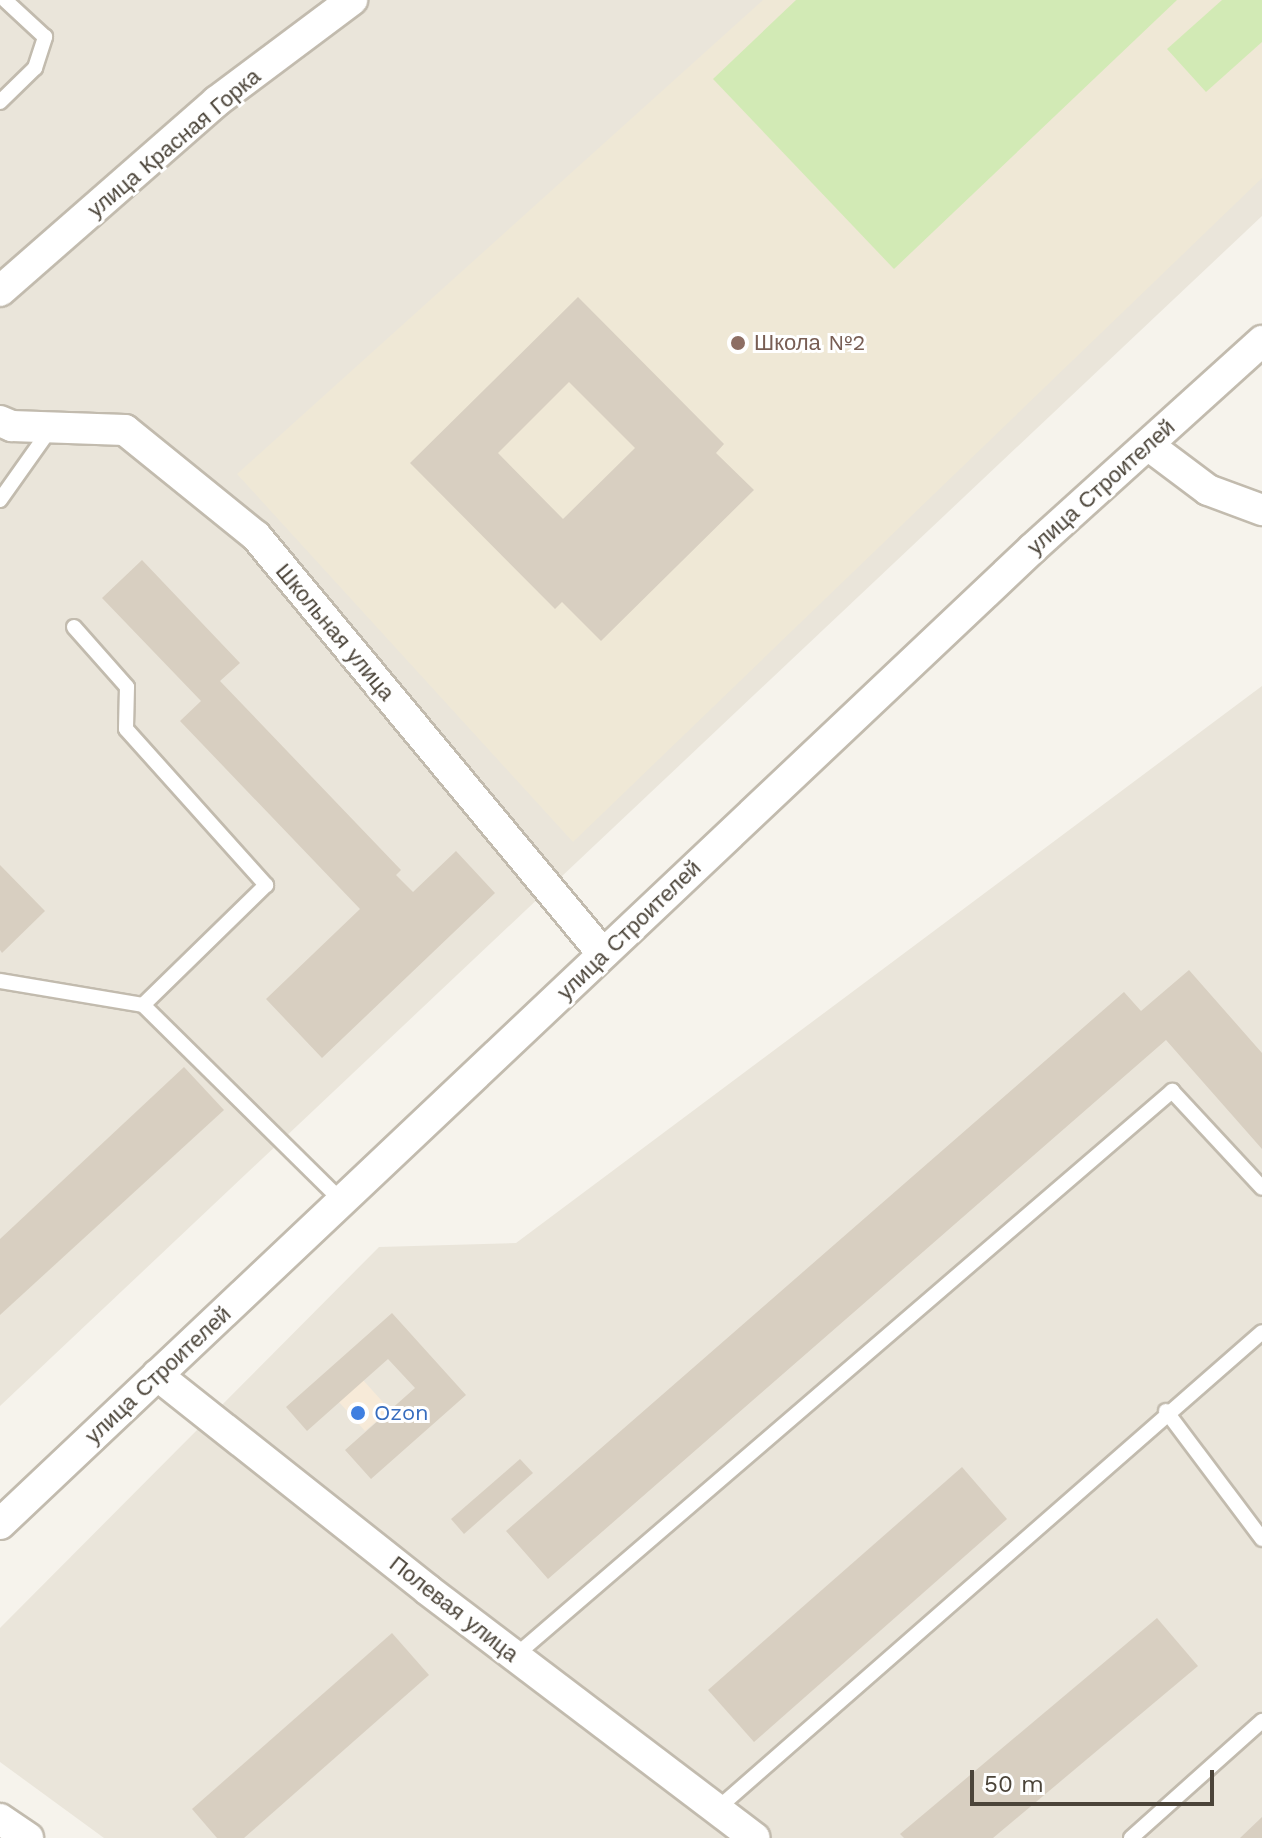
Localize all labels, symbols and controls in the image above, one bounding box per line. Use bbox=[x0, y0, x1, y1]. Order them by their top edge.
street label: улица Красная Горка bbox=[82, 63, 266, 223]
place label: Школа №2 bbox=[754, 330, 865, 356]
marker: Школа №2 bbox=[729, 334, 747, 352]
street label: улица Строителей bbox=[1022, 414, 1180, 560]
street label: Школьная улица bbox=[270, 558, 400, 706]
street label: улица Строителей bbox=[552, 855, 706, 1005]
street label: улица Строителей bbox=[80, 1301, 236, 1449]
place label: Ozon bbox=[374, 1400, 429, 1426]
marker: Ozon bbox=[349, 1404, 367, 1422]
street label: Полевая улица bbox=[384, 1551, 524, 1667]
scale bar bbox=[974, 1754, 1218, 1804]
text: 50 m bbox=[984, 1770, 1044, 1798]

